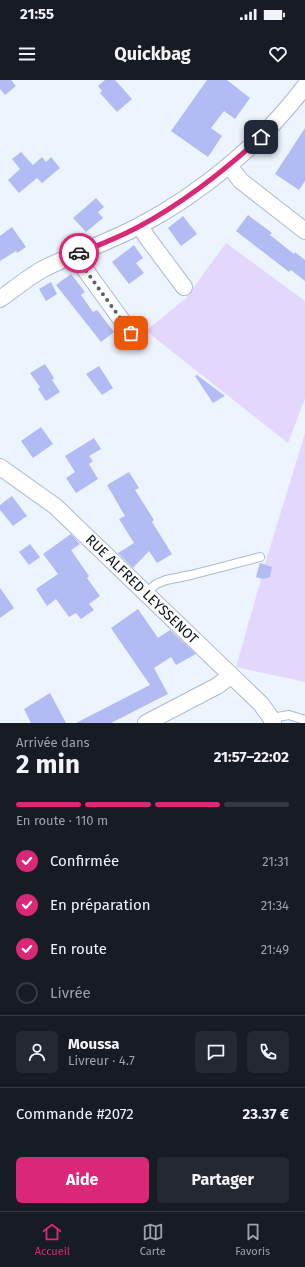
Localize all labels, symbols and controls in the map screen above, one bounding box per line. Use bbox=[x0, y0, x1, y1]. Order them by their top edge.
text: 21:55 bbox=[20, 5, 54, 23]
icon: menu bbox=[16, 43, 38, 65]
text: Quickbag bbox=[114, 43, 191, 65]
icon: heart bbox=[267, 43, 289, 65]
pin bbox=[244, 120, 278, 154]
icon: home bbox=[250, 126, 272, 148]
courier bbox=[59, 233, 99, 273]
icon: car bbox=[68, 242, 90, 264]
pin bbox=[114, 316, 148, 350]
icon: bag bbox=[120, 322, 142, 344]
street label: RUE ALFRED LEYSSENOT bbox=[82, 531, 202, 648]
text: Arrivée dans bbox=[16, 735, 90, 750]
text: 21:57–22:02 bbox=[214, 748, 289, 766]
text: 2 min bbox=[16, 749, 80, 780]
text: En route · 110 m bbox=[16, 813, 108, 828]
icon: check bbox=[16, 850, 38, 872]
text: Confirmée bbox=[50, 852, 119, 870]
text: 21:31 bbox=[262, 854, 289, 869]
icon: check bbox=[16, 894, 38, 916]
text: En préparation bbox=[50, 896, 151, 914]
text: 21:34 bbox=[261, 898, 289, 913]
icon: check bbox=[16, 938, 38, 960]
text: En route bbox=[50, 940, 107, 958]
text: 21:49 bbox=[261, 942, 289, 957]
text: Livrée bbox=[50, 984, 91, 1002]
button: person bbox=[16, 1031, 58, 1073]
button: chat bbox=[195, 1031, 237, 1073]
button: phone bbox=[247, 1031, 289, 1073]
text: Moussa bbox=[68, 1035, 120, 1053]
text: Livreur · 4.7 bbox=[68, 1053, 135, 1068]
text: Commande #2072 bbox=[16, 1105, 134, 1123]
text: 23.37 € bbox=[243, 1105, 289, 1123]
button: Aide bbox=[16, 1157, 149, 1203]
button: Partager bbox=[157, 1157, 289, 1203]
tab: Accueil bbox=[35, 1221, 70, 1258]
tab: Carte bbox=[140, 1221, 166, 1258]
tab: Favoris bbox=[235, 1221, 270, 1258]

